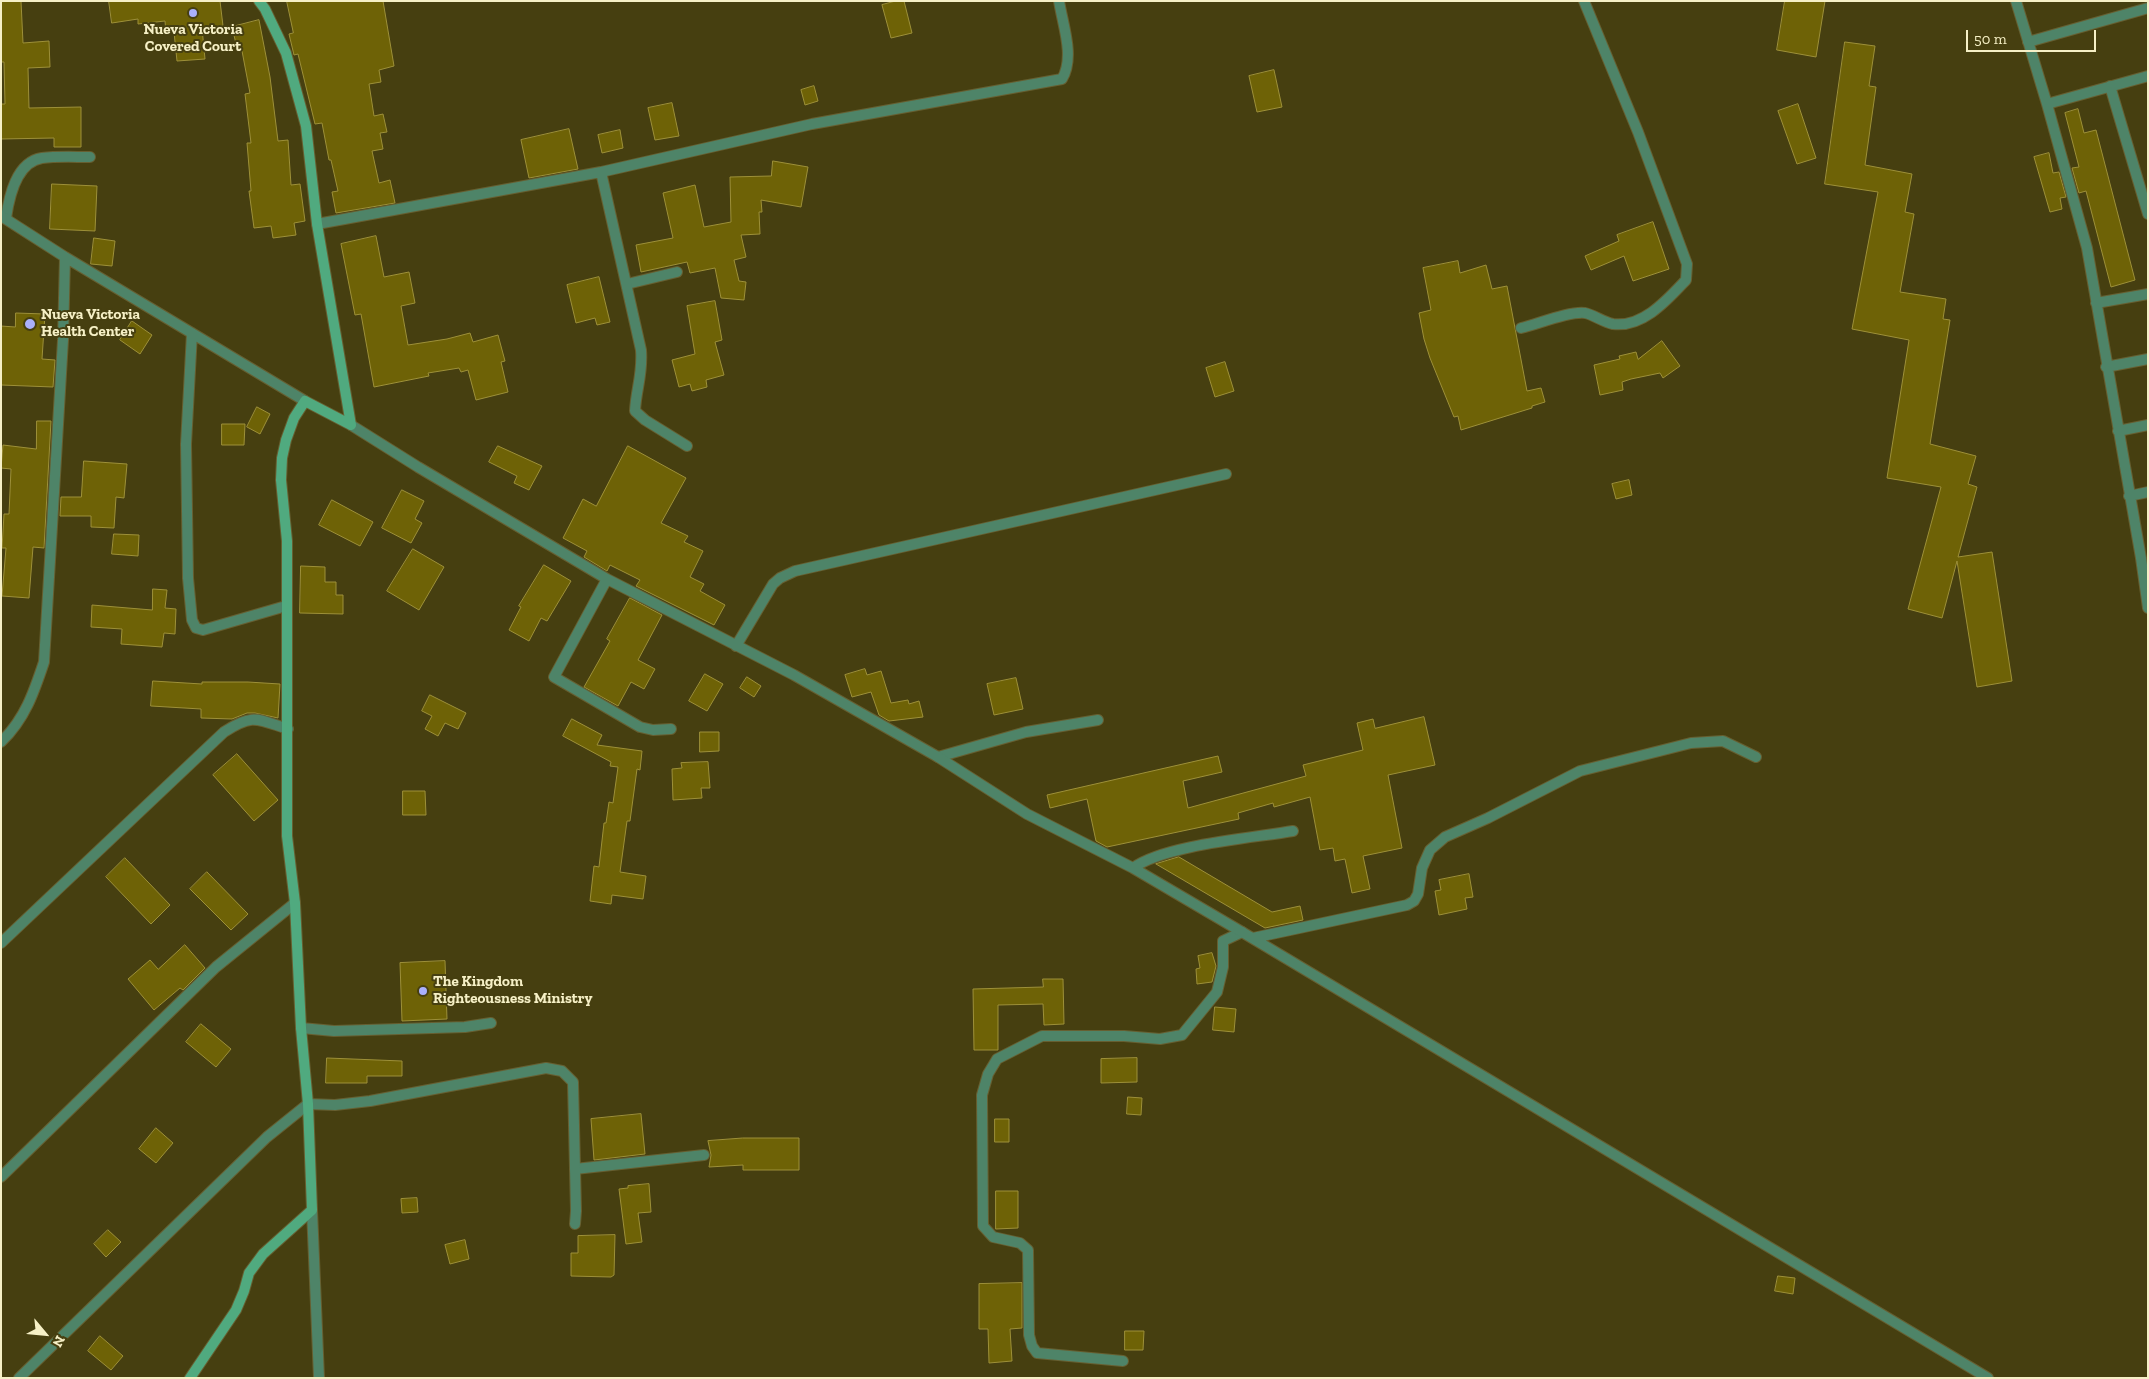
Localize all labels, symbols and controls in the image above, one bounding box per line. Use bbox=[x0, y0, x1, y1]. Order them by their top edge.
marker: Nueva Victoria Covered Court bbox=[187, 7, 199, 19]
scale bar bbox=[1969, 20, 2099, 52]
place label: Nueva Victoria Covered Court bbox=[143, 21, 243, 56]
text: 50 m bbox=[1974, 30, 2007, 48]
place label: Nueva Victoria Health Center bbox=[41, 306, 140, 341]
marker: Nueva Victoria Health Center bbox=[23, 317, 37, 331]
place label: The Kingdom Righteousness Ministry bbox=[433, 973, 592, 1008]
marker: The Kingdom Righteousness Ministry bbox=[417, 985, 429, 997]
north arrow bbox=[20, 1309, 70, 1359]
text: N bbox=[49, 1333, 69, 1350]

